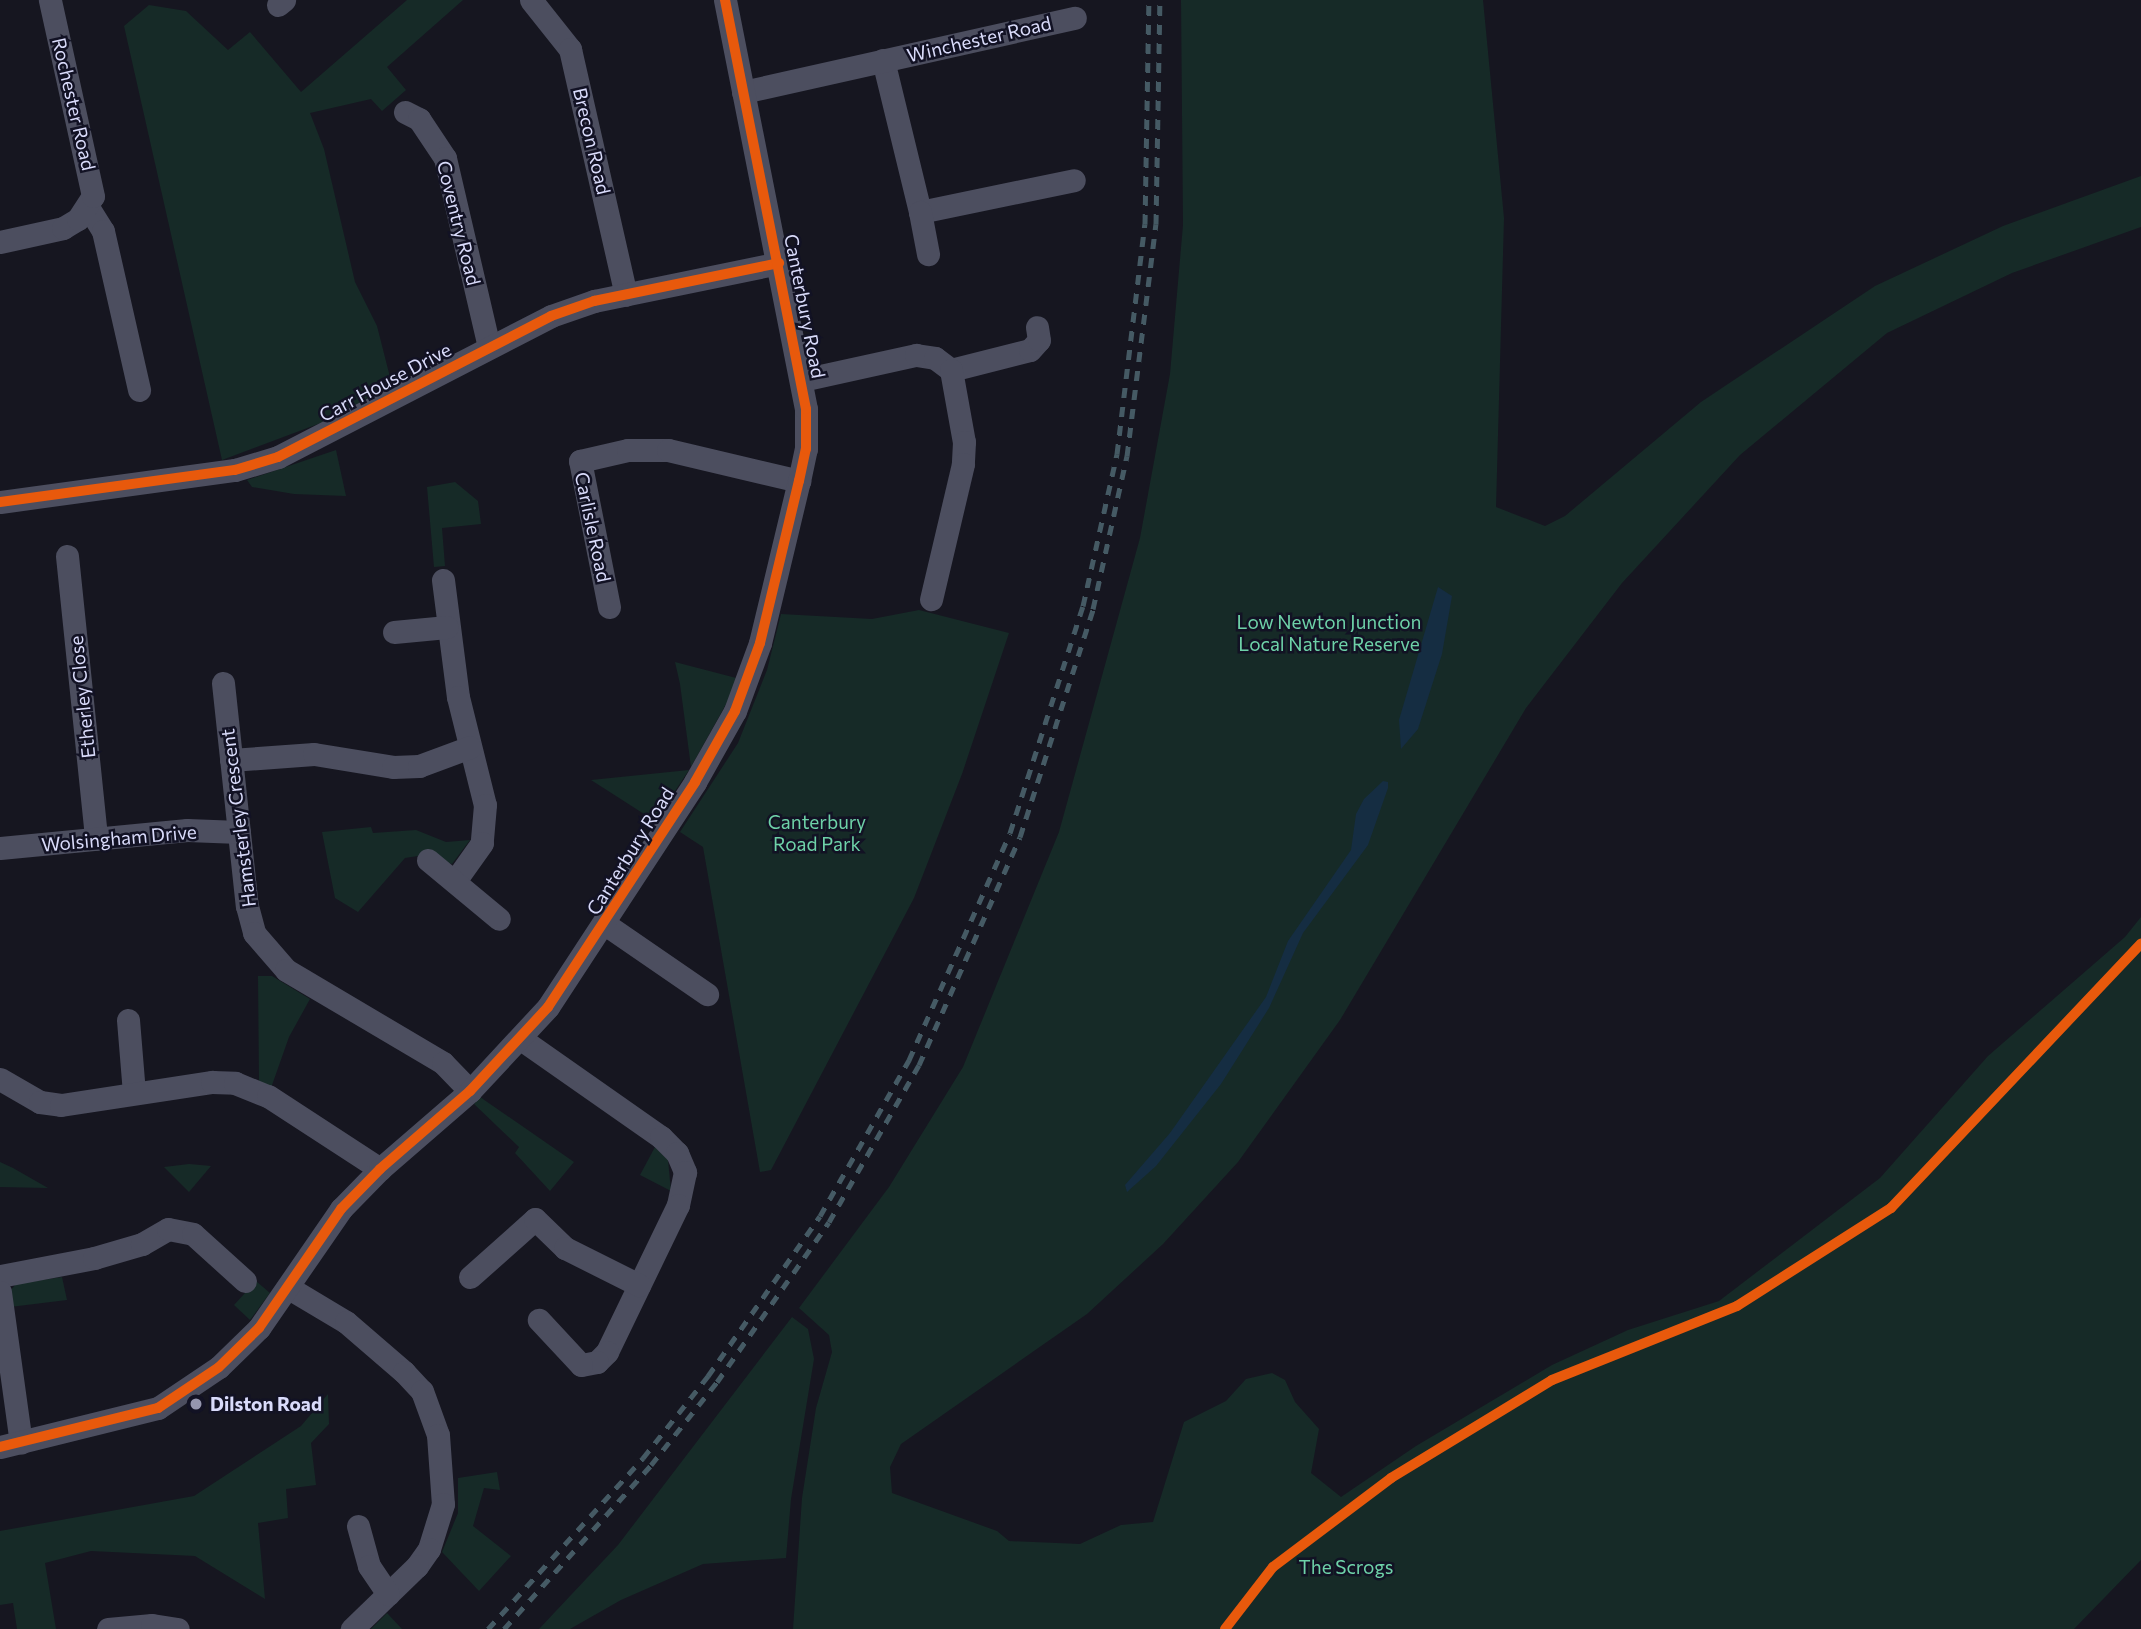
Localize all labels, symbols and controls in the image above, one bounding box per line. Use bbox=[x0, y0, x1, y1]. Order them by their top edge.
street label: Winchester Road bbox=[905, 11, 1053, 67]
street label: Rochester Road bbox=[48, 35, 100, 173]
street label: Brecon Road bbox=[569, 85, 615, 197]
street label: Coventry Road bbox=[433, 158, 485, 288]
street label: Canterbury Road bbox=[780, 232, 830, 380]
street label: Carr House Drive bbox=[315, 338, 455, 426]
street label: Carlisle Road bbox=[570, 470, 616, 584]
park label: Low Newton Junction Local Nature Reserve bbox=[1237, 611, 1421, 655]
street label: Etherley Close bbox=[64, 635, 100, 759]
street label: Hamsterley Crescent bbox=[216, 727, 260, 909]
street label: Canterbury Road bbox=[582, 783, 678, 919]
park label: Canterbury Road Park bbox=[768, 811, 866, 855]
street label: Wolsingham Drive bbox=[40, 820, 198, 856]
place label: Dilston Road bbox=[210, 1393, 322, 1415]
marker: Dilston Road bbox=[188, 1396, 204, 1412]
park label: The Scrogs bbox=[1299, 1556, 1393, 1578]

